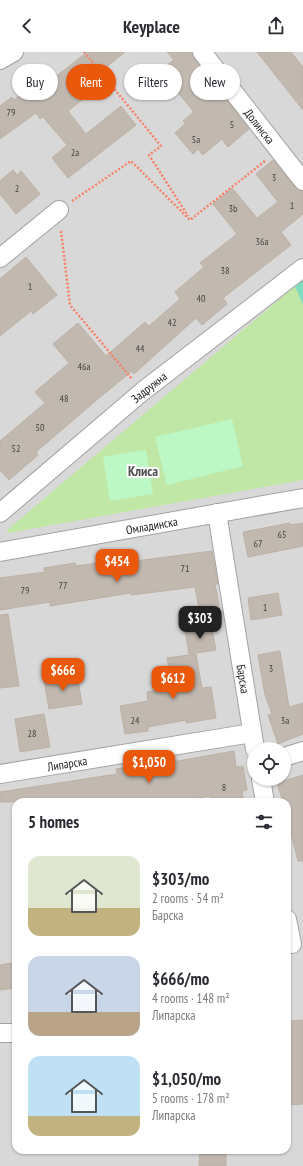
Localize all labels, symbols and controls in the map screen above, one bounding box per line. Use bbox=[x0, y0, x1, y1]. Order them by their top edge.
icon: back bbox=[16, 15, 38, 37]
text: Keyplace bbox=[123, 15, 180, 38]
icon: share bbox=[265, 15, 287, 37]
chip: Buy bbox=[12, 64, 58, 100]
chip: Rent bbox=[66, 64, 116, 100]
chip: Filters bbox=[124, 64, 182, 100]
chip: New bbox=[190, 64, 240, 100]
street label: Долинска bbox=[242, 105, 278, 147]
house number: 79 bbox=[7, 106, 16, 119]
house number: 5 bbox=[230, 118, 234, 131]
house number: 5a bbox=[192, 133, 200, 146]
house number: 2a bbox=[71, 146, 79, 159]
house number: 3 bbox=[272, 171, 276, 184]
house number: 2 bbox=[15, 182, 19, 195]
house number: 1 bbox=[290, 199, 294, 212]
house number: 3b bbox=[229, 202, 237, 215]
house number: 36a bbox=[256, 235, 269, 248]
house number: 38 bbox=[221, 264, 230, 277]
house number: 1 bbox=[28, 280, 32, 293]
house number: 40 bbox=[197, 292, 206, 305]
house number: 42 bbox=[168, 316, 177, 329]
house number: 44 bbox=[136, 342, 145, 355]
house number: 46a bbox=[78, 360, 91, 373]
street label: Задружна bbox=[128, 368, 170, 406]
house number: 48 bbox=[60, 392, 69, 405]
house number: 50 bbox=[36, 421, 45, 434]
house number: 52 bbox=[12, 442, 21, 455]
district label: Клиса bbox=[128, 462, 158, 480]
street label: Омладинска bbox=[125, 513, 179, 537]
house number: 65 bbox=[278, 528, 287, 541]
house number: 67 bbox=[254, 537, 263, 550]
pin: $454 bbox=[93, 549, 141, 583]
text: $454 bbox=[105, 553, 129, 570]
house number: 71 bbox=[181, 562, 190, 575]
house number: 77 bbox=[59, 579, 68, 592]
house number: 79 bbox=[21, 584, 30, 597]
house number: 1 bbox=[263, 601, 267, 614]
pin: $303 bbox=[176, 606, 224, 640]
text: $303 bbox=[188, 610, 212, 627]
pin: $666 bbox=[39, 658, 87, 692]
text: $666 bbox=[51, 662, 75, 679]
house number: 3 bbox=[269, 662, 273, 675]
street label: Барска bbox=[234, 663, 253, 695]
pin: $612 bbox=[149, 666, 197, 700]
text: $612 bbox=[161, 670, 185, 687]
house number: 24 bbox=[131, 714, 140, 727]
house number: 3a bbox=[281, 714, 289, 727]
house number: 28 bbox=[28, 727, 37, 740]
map controls bbox=[247, 742, 291, 786]
button: locate bbox=[247, 742, 291, 786]
pin: $1,050 bbox=[116, 750, 182, 784]
street label: Липарска bbox=[45, 752, 88, 774]
text: $1,050 bbox=[132, 754, 166, 771]
house number: 8 bbox=[222, 781, 226, 794]
text: 5 homes bbox=[28, 811, 79, 833]
icon: filters bbox=[253, 811, 275, 833]
text: $303/mo bbox=[152, 868, 209, 890]
icon: home bbox=[60, 872, 108, 920]
text: 2 rooms · 54 m² bbox=[152, 890, 224, 907]
text: Барска bbox=[152, 907, 184, 924]
text: $666/mo bbox=[152, 968, 209, 990]
icon: home bbox=[60, 972, 108, 1020]
text: 4 rooms · 148 m² bbox=[152, 990, 230, 1007]
text: Липарска bbox=[152, 1007, 196, 1024]
text: $1,050/mo bbox=[152, 1068, 221, 1090]
icon: home bbox=[60, 1072, 108, 1120]
text: 5 rooms · 178 m² bbox=[152, 1090, 230, 1107]
text: Липарска bbox=[152, 1107, 196, 1124]

